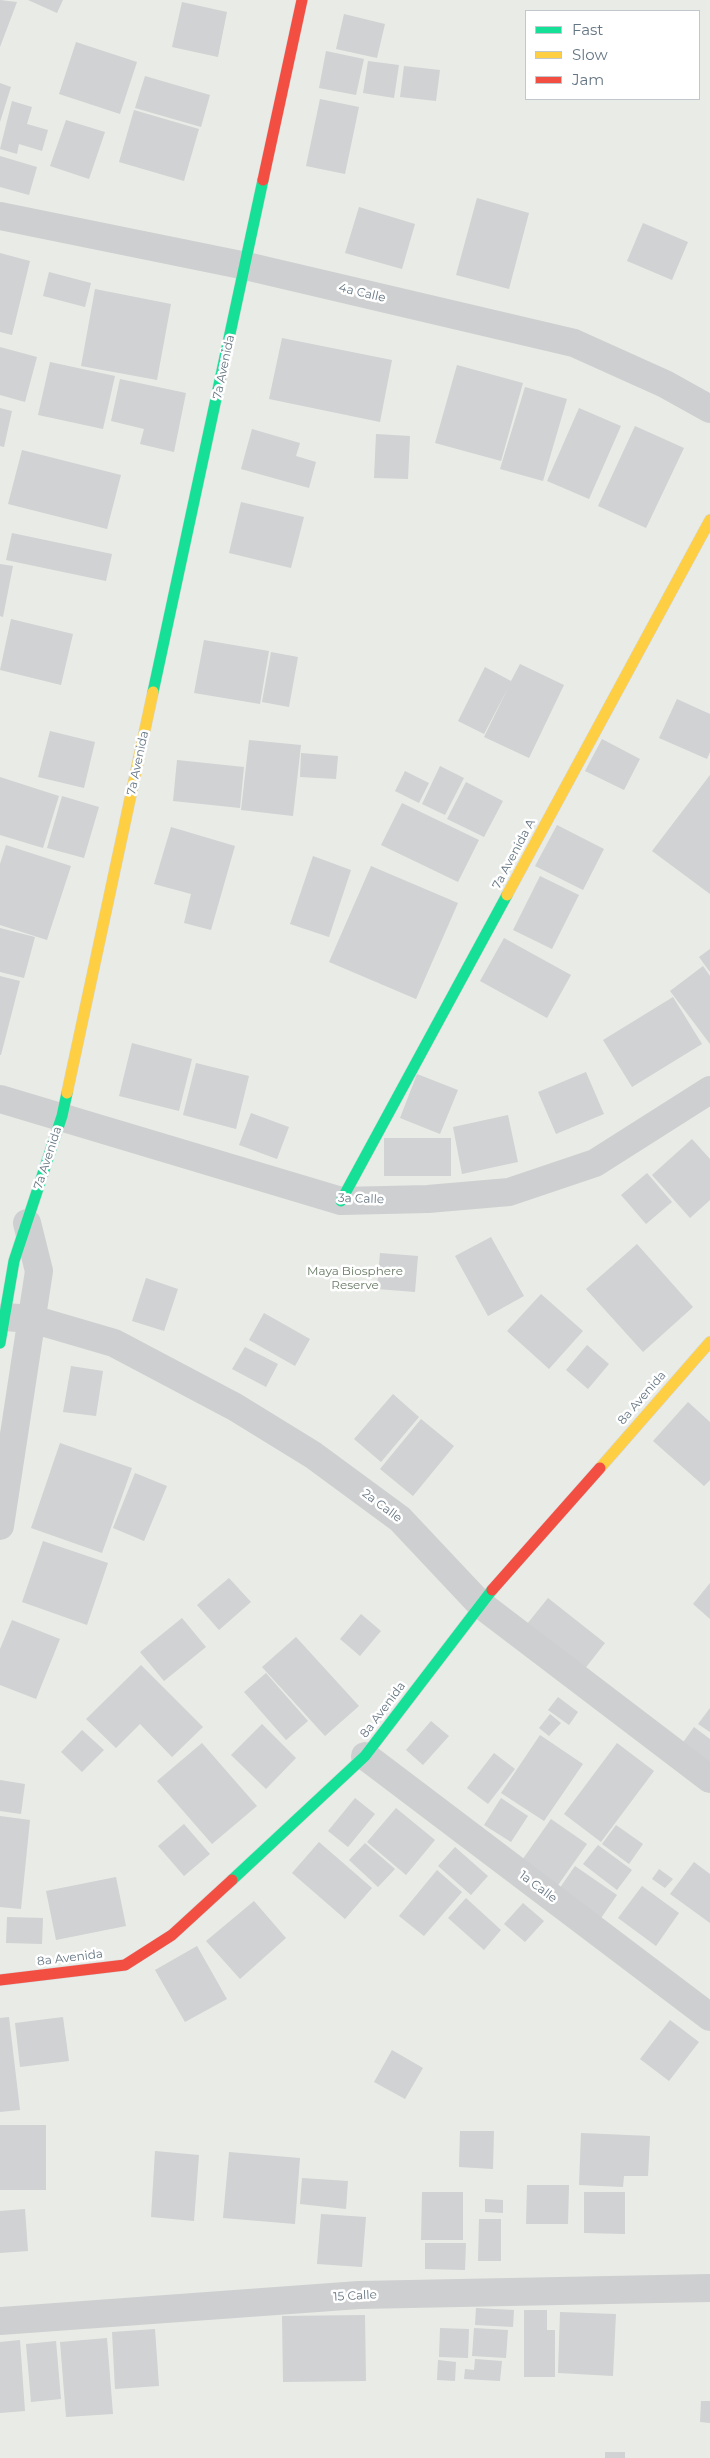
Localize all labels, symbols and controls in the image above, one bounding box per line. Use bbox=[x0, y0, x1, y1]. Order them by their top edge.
legend bbox=[525, 10, 700, 100]
text: Fast bbox=[572, 20, 603, 39]
text: Slow bbox=[572, 45, 608, 64]
text: Jam bbox=[572, 70, 604, 89]
street label: 4a Calle bbox=[337, 281, 387, 305]
street label: 7a Avenida bbox=[210, 334, 238, 400]
street label: 7a Avenida bbox=[124, 730, 152, 796]
street label: 7a Avenida A bbox=[490, 817, 538, 891]
street label: 7a Avenida bbox=[31, 1125, 65, 1191]
street label: 3a Calle bbox=[338, 1191, 384, 1207]
park label: Maya Biosphere Reserve bbox=[307, 1264, 403, 1292]
street label: 8a Avenida bbox=[615, 1368, 669, 1428]
street label: 2a Calle bbox=[359, 1486, 405, 1526]
street label: 8a Avenida bbox=[357, 1679, 409, 1741]
street label: 1a Calle bbox=[516, 1868, 560, 1906]
street label: 8a Avenida bbox=[36, 1947, 104, 1969]
street label: 15 Calle bbox=[333, 2288, 377, 2304]

